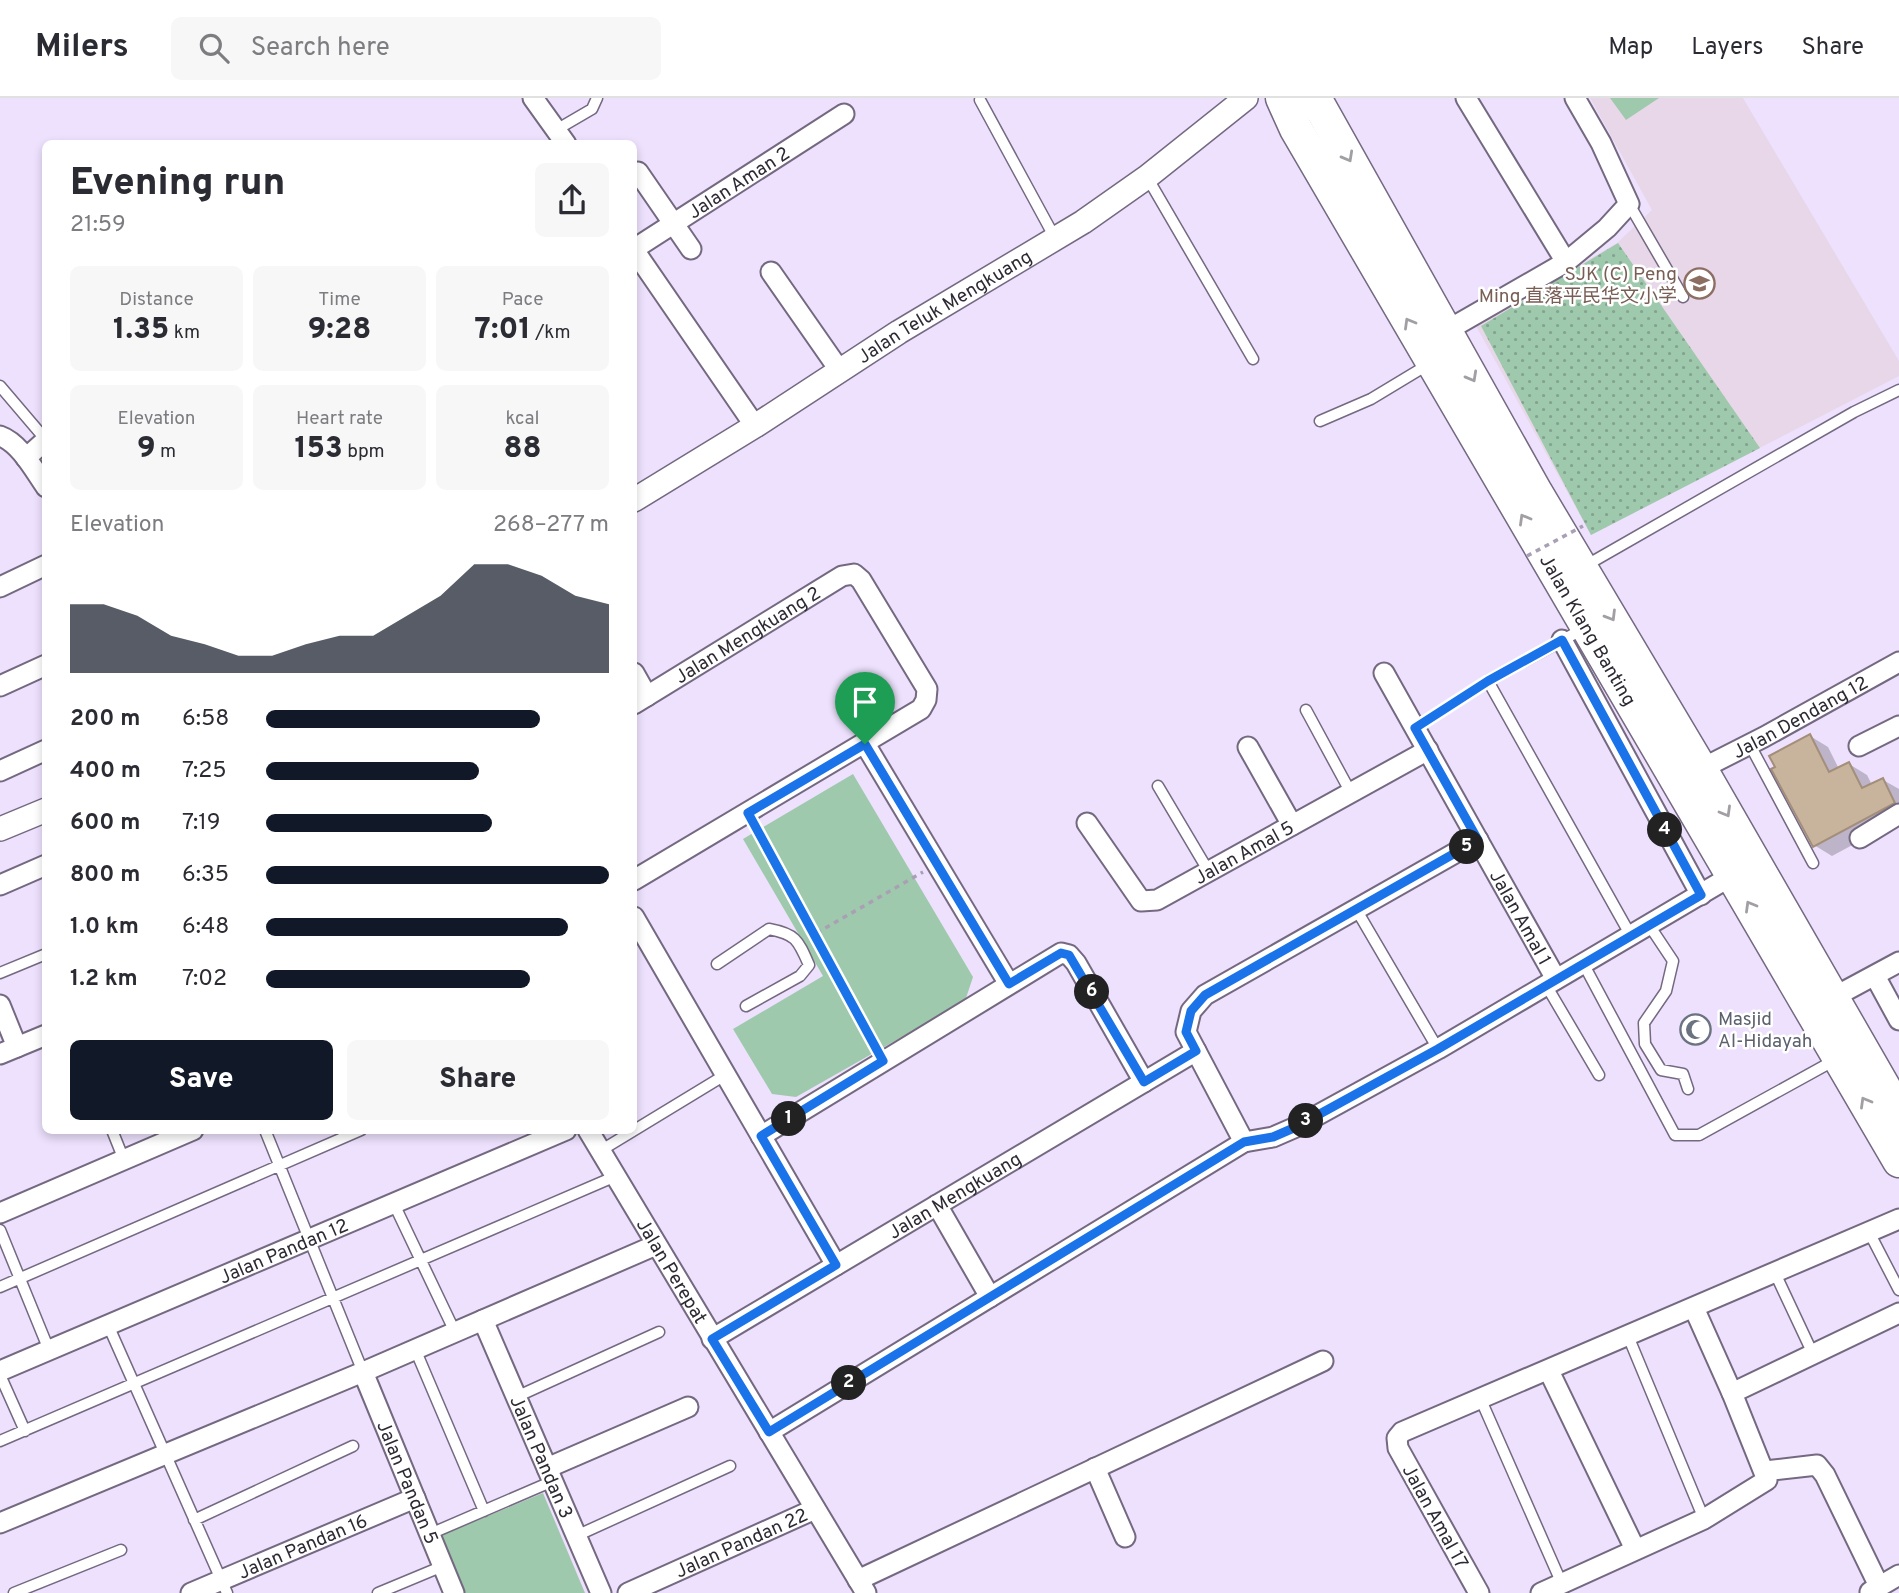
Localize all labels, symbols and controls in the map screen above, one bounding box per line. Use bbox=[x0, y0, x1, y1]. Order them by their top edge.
search box bbox=[171, 17, 661, 80]
text: Milers bbox=[35, 27, 129, 69]
icon: search bbox=[195, 29, 233, 67]
text: Search here bbox=[251, 32, 390, 65]
text: Map bbox=[1608, 33, 1653, 63]
text: Layers bbox=[1691, 33, 1763, 63]
text: Share bbox=[1801, 33, 1864, 63]
street label: Jalan Aman 2 bbox=[684, 142, 795, 225]
one-way arrow bbox=[1340, 150, 1353, 163]
text: Evening run bbox=[70, 160, 285, 209]
button: share bbox=[535, 163, 609, 237]
text: 21:59 bbox=[70, 211, 126, 240]
street label: Jalan Teluk Mengkuang bbox=[854, 245, 1037, 370]
place label: SJK (C) Peng Ming 直落平民华文小学 bbox=[1479, 263, 1677, 309]
school or university icon: SJK (C) Peng Ming 直落平民华文小学 bbox=[1683, 267, 1717, 301]
text: Distance bbox=[119, 288, 194, 312]
text: Time bbox=[318, 288, 361, 312]
text: Pace bbox=[502, 288, 543, 312]
text: 1.35 bbox=[113, 312, 169, 349]
text: 9:28 bbox=[308, 312, 371, 349]
text: 7:01 bbox=[474, 312, 531, 349]
one-way arrow bbox=[1405, 317, 1418, 330]
text: km bbox=[169, 321, 200, 345]
text: /km bbox=[531, 321, 571, 345]
one-way arrow bbox=[1464, 370, 1477, 382]
text: Elevation bbox=[117, 407, 196, 431]
text: Heart rate bbox=[296, 407, 383, 431]
text: kcal bbox=[506, 407, 539, 431]
text: 9 bbox=[137, 431, 156, 468]
text: 153 bbox=[294, 431, 343, 468]
text: 88 bbox=[503, 431, 542, 468]
text: m bbox=[156, 440, 176, 464]
text: bpm bbox=[343, 440, 385, 464]
text: Elevation bbox=[70, 511, 165, 540]
text: 268–277 m bbox=[493, 511, 609, 540]
one-way arrow bbox=[1519, 514, 1532, 526]
street label: Jalan Klang Banting bbox=[1533, 551, 1640, 711]
street label: Jalan Mengkuang 2 bbox=[671, 582, 826, 690]
one-way arrow bbox=[1602, 609, 1615, 622]
pin bbox=[835, 672, 895, 744]
street label: Jalan Dendang 12 bbox=[1729, 672, 1873, 765]
icon: arrive bbox=[846, 683, 884, 721]
text: 200 m bbox=[70, 705, 140, 734]
text: 6:58 bbox=[182, 705, 229, 734]
text: 400 m bbox=[70, 757, 141, 786]
text: 7:25 bbox=[182, 757, 227, 786]
one-way arrow bbox=[1718, 805, 1731, 818]
text: 600 m bbox=[70, 809, 140, 838]
text: 7:19 bbox=[182, 809, 221, 838]
pin: 4 bbox=[1648, 812, 1682, 848]
street label: Jalan Amal 5 bbox=[1191, 817, 1299, 891]
text: 4 bbox=[1658, 817, 1671, 841]
pin: 5 bbox=[1450, 830, 1484, 864]
text: 5 bbox=[1461, 834, 1472, 858]
text: 800 m bbox=[70, 861, 140, 890]
text: 6:35 bbox=[182, 861, 229, 890]
street label: Jalan Amal 1 bbox=[1483, 866, 1556, 970]
one-way arrow bbox=[1746, 900, 1759, 913]
text: 1.0 km bbox=[70, 913, 139, 942]
text: 6:48 bbox=[182, 913, 229, 942]
text: 1.2 km bbox=[70, 965, 138, 994]
text: 7:02 bbox=[182, 965, 227, 994]
pin: 6 bbox=[1074, 974, 1110, 1010]
text: 6 bbox=[1086, 979, 1097, 1003]
place label: Masjid Al-Hidayah bbox=[1718, 1008, 1812, 1054]
mosque icon: Masjid Al-Hidayah bbox=[1678, 1012, 1712, 1046]
button: Save bbox=[70, 1040, 333, 1120]
button: Share bbox=[347, 1040, 609, 1120]
one-way arrow bbox=[1860, 1097, 1873, 1110]
pin: 1 bbox=[772, 1102, 806, 1136]
pin: 3 bbox=[1288, 1104, 1324, 1138]
text: 1 bbox=[785, 1106, 792, 1130]
text: 3 bbox=[1300, 1108, 1311, 1132]
street label: Jalan Mengkuang bbox=[884, 1148, 1026, 1245]
street label: Jalan Pandan 12 bbox=[216, 1214, 353, 1290]
street label: Jalan Perepat bbox=[630, 1215, 711, 1329]
pin: 2 bbox=[832, 1366, 866, 1400]
text: 2 bbox=[843, 1370, 854, 1394]
street label: Jalan Pandan 3 bbox=[503, 1393, 577, 1523]
street label: Jalan Pandan 5 bbox=[370, 1417, 443, 1548]
street label: Jalan Amal 17 bbox=[1396, 1461, 1473, 1573]
street label: Jalan Pandan 22 bbox=[672, 1504, 812, 1584]
street label: Jalan Pandan 16 bbox=[235, 1510, 371, 1586]

